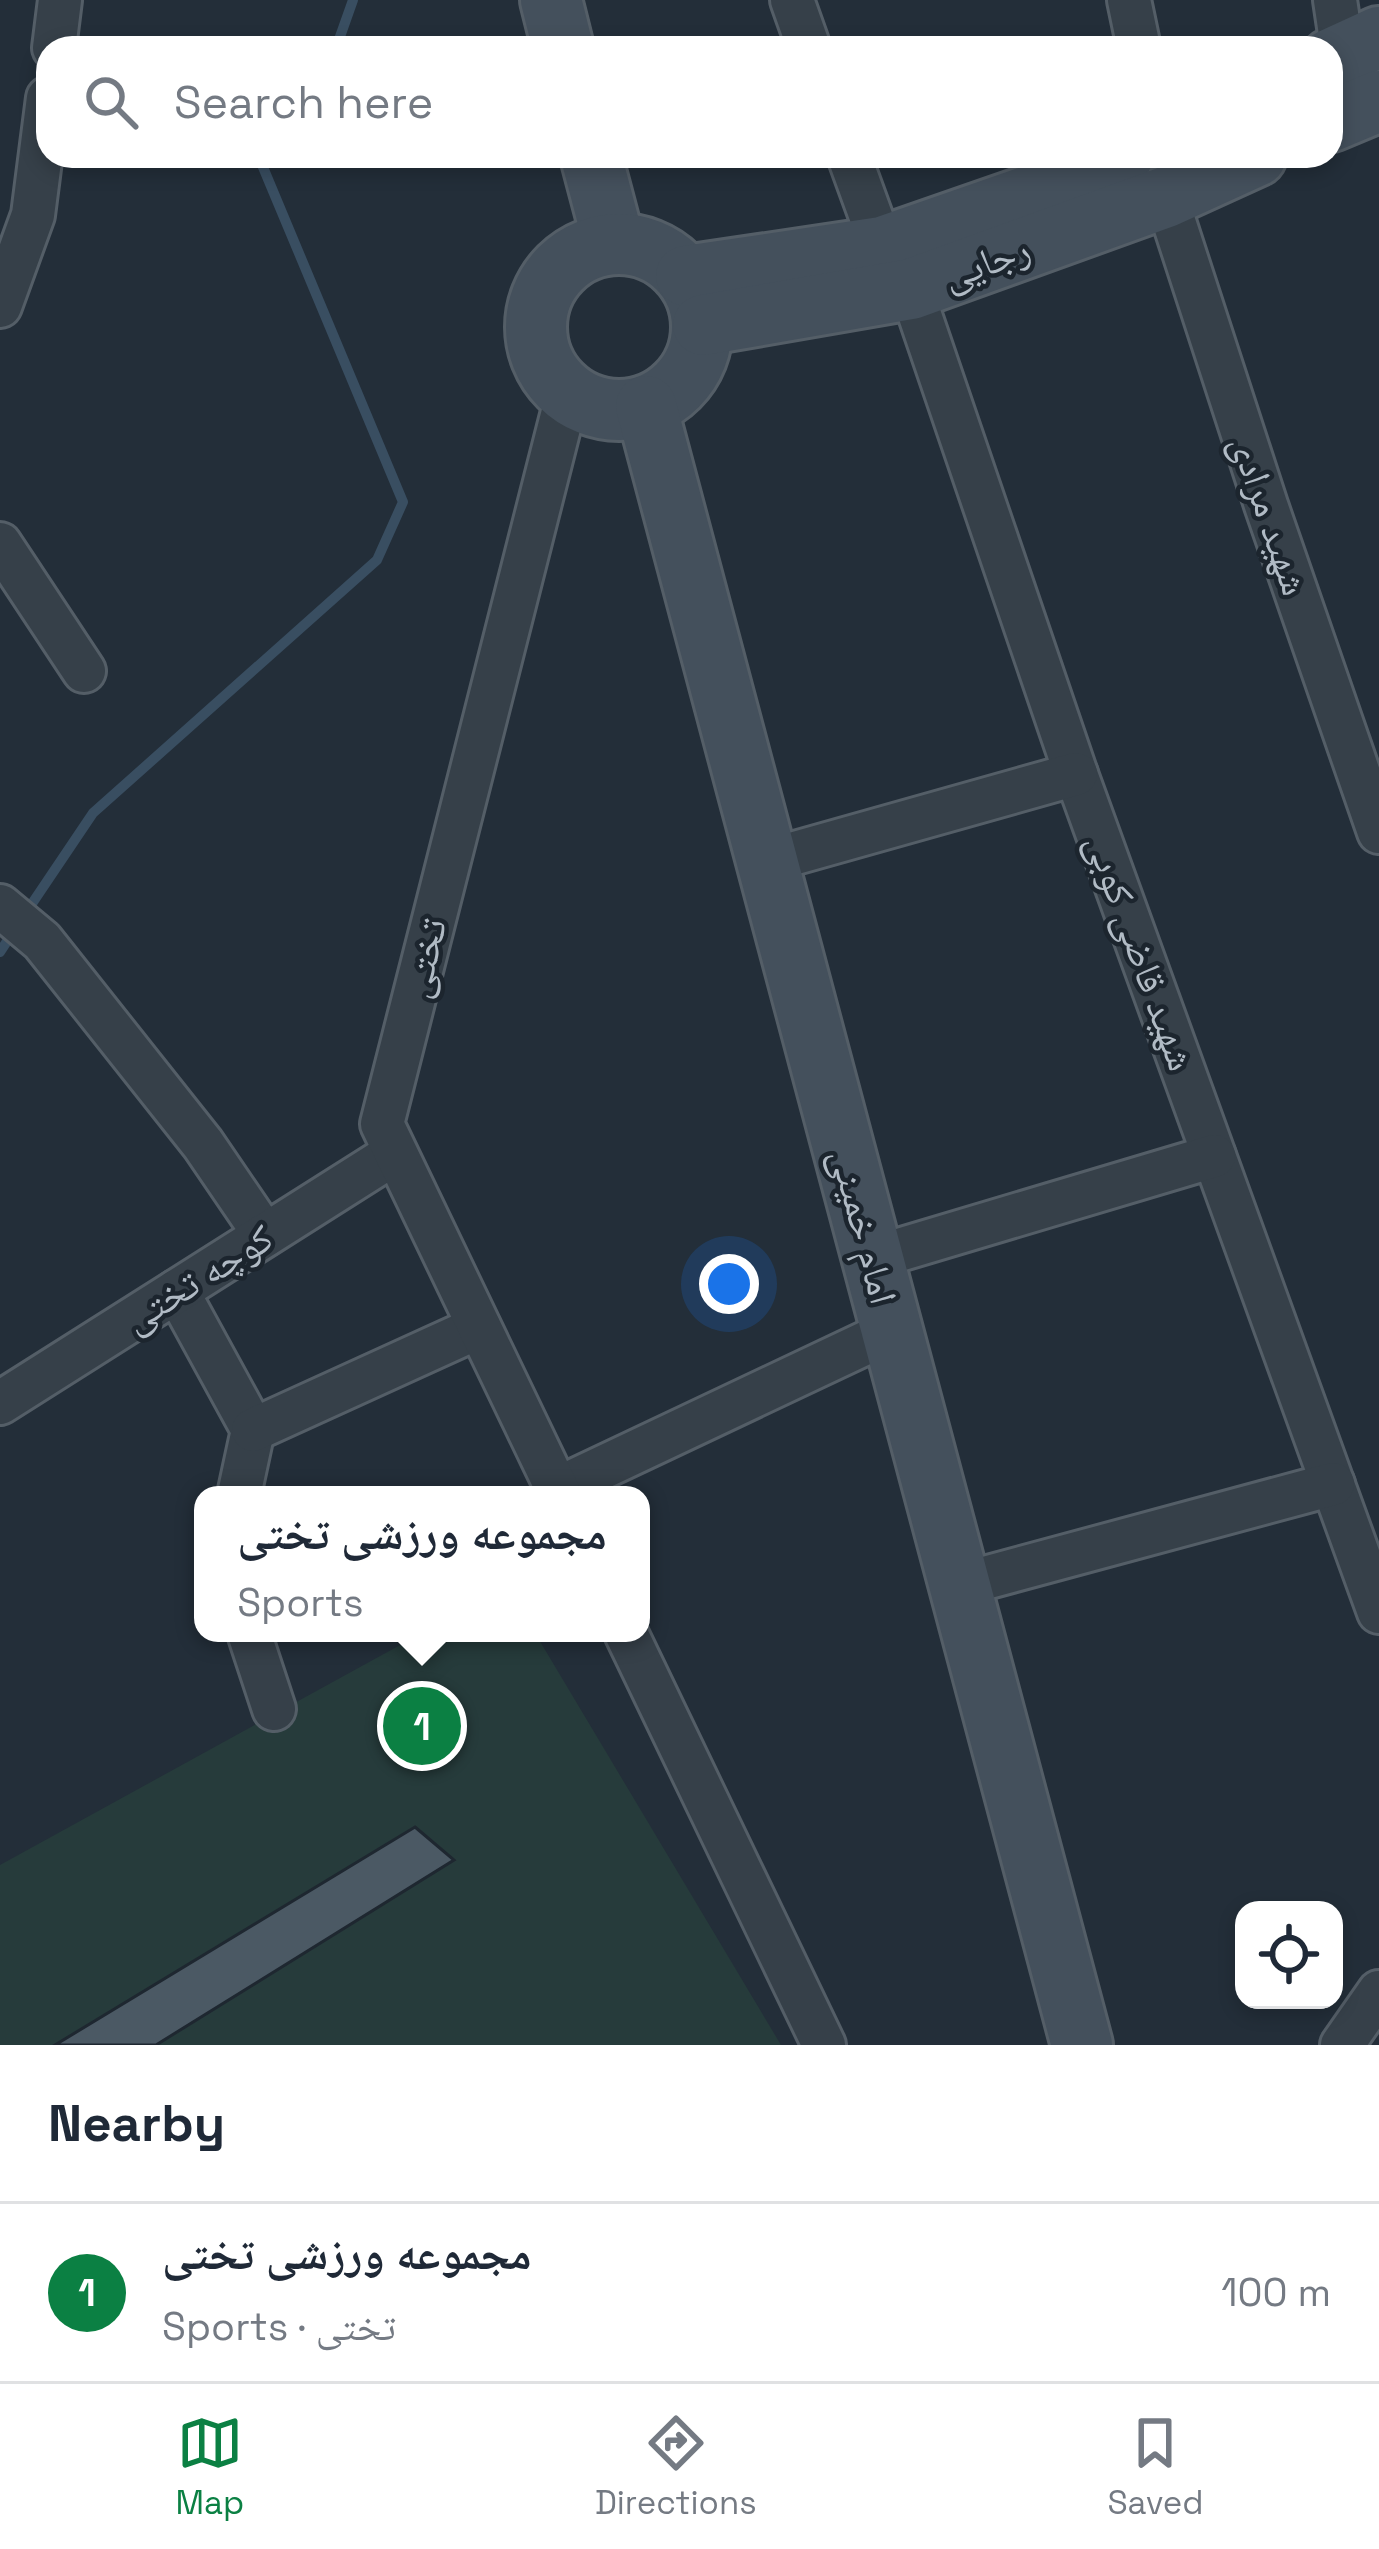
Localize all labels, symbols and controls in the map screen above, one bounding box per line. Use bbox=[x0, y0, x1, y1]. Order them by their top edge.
search box bbox=[36, 36, 1343, 168]
icon: search bbox=[78, 69, 144, 135]
text: Search here bbox=[174, 74, 433, 131]
street label: رجایی bbox=[935, 224, 1037, 300]
street label: شهید مرادی bbox=[1220, 428, 1320, 602]
street label: شهید قاضی کوبی bbox=[1075, 827, 1207, 1077]
street label: تختی bbox=[391, 913, 457, 1003]
street label: امام خمینی bbox=[818, 1143, 908, 1310]
street label: کوچه تختی bbox=[114, 1213, 282, 1343]
your location bbox=[699, 1254, 759, 1314]
popup bbox=[194, 1486, 650, 1642]
text: مجموعه ورزشی تختی bbox=[237, 1505, 607, 1562]
text: Sports bbox=[237, 1578, 364, 1627]
pin: 1 bbox=[383, 1681, 461, 1771]
map controls bbox=[1235, 1901, 1343, 2009]
button: locate bbox=[1235, 1901, 1343, 2009]
text: Nearby bbox=[48, 2091, 225, 2156]
text: مجموعه ورزشی تختی bbox=[162, 2225, 532, 2282]
text: 1 bbox=[78, 2268, 96, 2317]
text: 100 m bbox=[1221, 2268, 1331, 2317]
text: Sports · تختی bbox=[162, 2302, 396, 2351]
tab: Map bbox=[175, 2410, 244, 2524]
tab: Directions bbox=[595, 2410, 757, 2524]
tab: Saved bbox=[1107, 2410, 1204, 2524]

